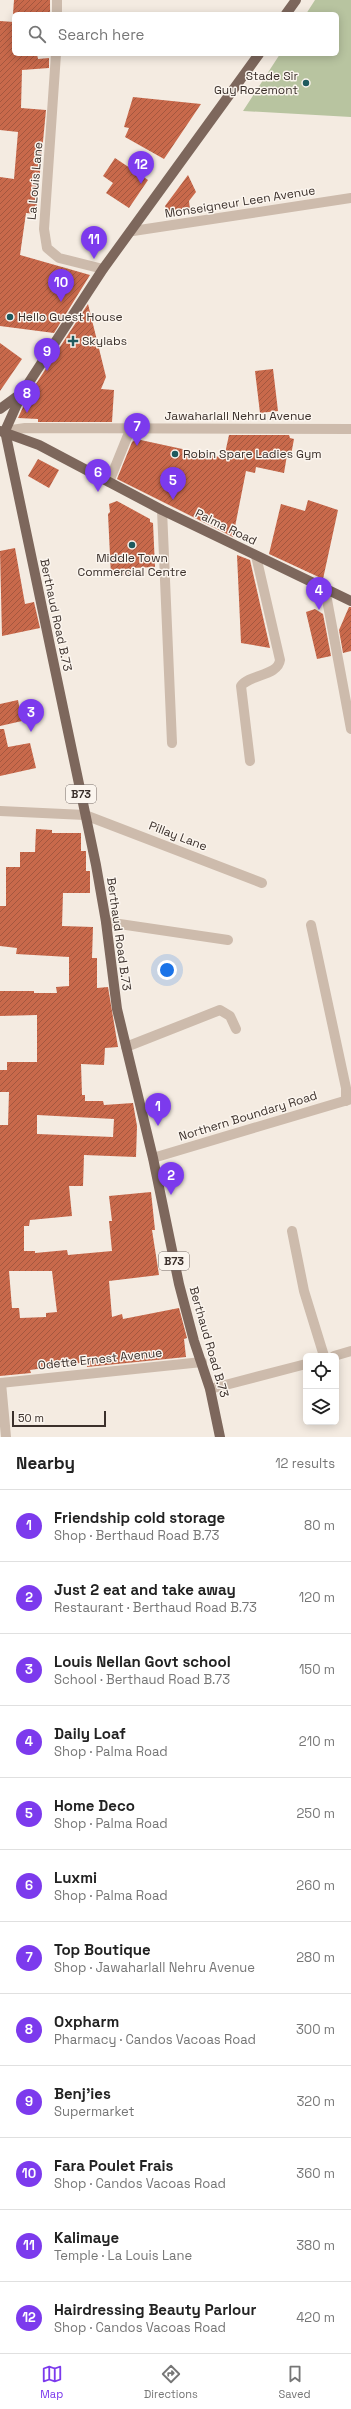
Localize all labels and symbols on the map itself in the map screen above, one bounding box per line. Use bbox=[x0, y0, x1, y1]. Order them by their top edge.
place label: Stade Sir Guy Rozemont bbox=[214, 68, 298, 98]
marker: Stade Sir Guy Rozemont bbox=[301, 78, 311, 88]
street label: La Louis Lane bbox=[24, 141, 46, 221]
pin: 12 bbox=[128, 151, 154, 184]
street label: Monseigneur Leen Avenue bbox=[164, 182, 316, 222]
pin: 11 bbox=[81, 226, 107, 259]
pin: 10 bbox=[48, 269, 74, 302]
place label: Hello Guest House bbox=[18, 309, 123, 325]
marker: Hello Guest House bbox=[5, 312, 15, 322]
place label: Skylabs bbox=[82, 333, 127, 349]
marker: Skylabs bbox=[67, 335, 79, 347]
pin: 9 bbox=[34, 338, 60, 371]
pin: 8 bbox=[14, 380, 40, 413]
street label: Jawaharlall Nehru Avenue bbox=[164, 408, 312, 424]
pin: 7 bbox=[124, 413, 150, 446]
place label: Robin Spare Ladies Gym bbox=[183, 446, 322, 462]
marker: Robin Spare Ladies Gym bbox=[170, 449, 180, 459]
pin: 6 bbox=[85, 459, 111, 492]
pin: 5 bbox=[160, 467, 186, 500]
street label: Palma Road bbox=[193, 505, 259, 549]
marker: Middle Town Commercial Centre bbox=[127, 540, 137, 550]
place label: Middle Town Commercial Centre bbox=[77, 550, 187, 580]
street label: Berthaud Road B.73 bbox=[36, 557, 76, 673]
pin: 4 bbox=[306, 577, 332, 610]
pin: 3 bbox=[18, 699, 44, 732]
road number: B73 bbox=[66, 785, 96, 803]
street label: Pillay Lane bbox=[147, 818, 209, 854]
street label: Berthaud Road B.73 bbox=[103, 876, 135, 992]
your location bbox=[157, 960, 177, 980]
street label: Northern Boundary Road bbox=[177, 1087, 319, 1145]
pin: 1 bbox=[145, 1093, 171, 1126]
pin: 2 bbox=[158, 1162, 184, 1195]
road number: B73 bbox=[159, 1252, 189, 1270]
street label: Berthaud Road B.73 bbox=[186, 1285, 232, 1399]
street label: Odette Ernest Avenue bbox=[37, 1345, 163, 1373]
scale bar bbox=[12, 1409, 106, 1428]

